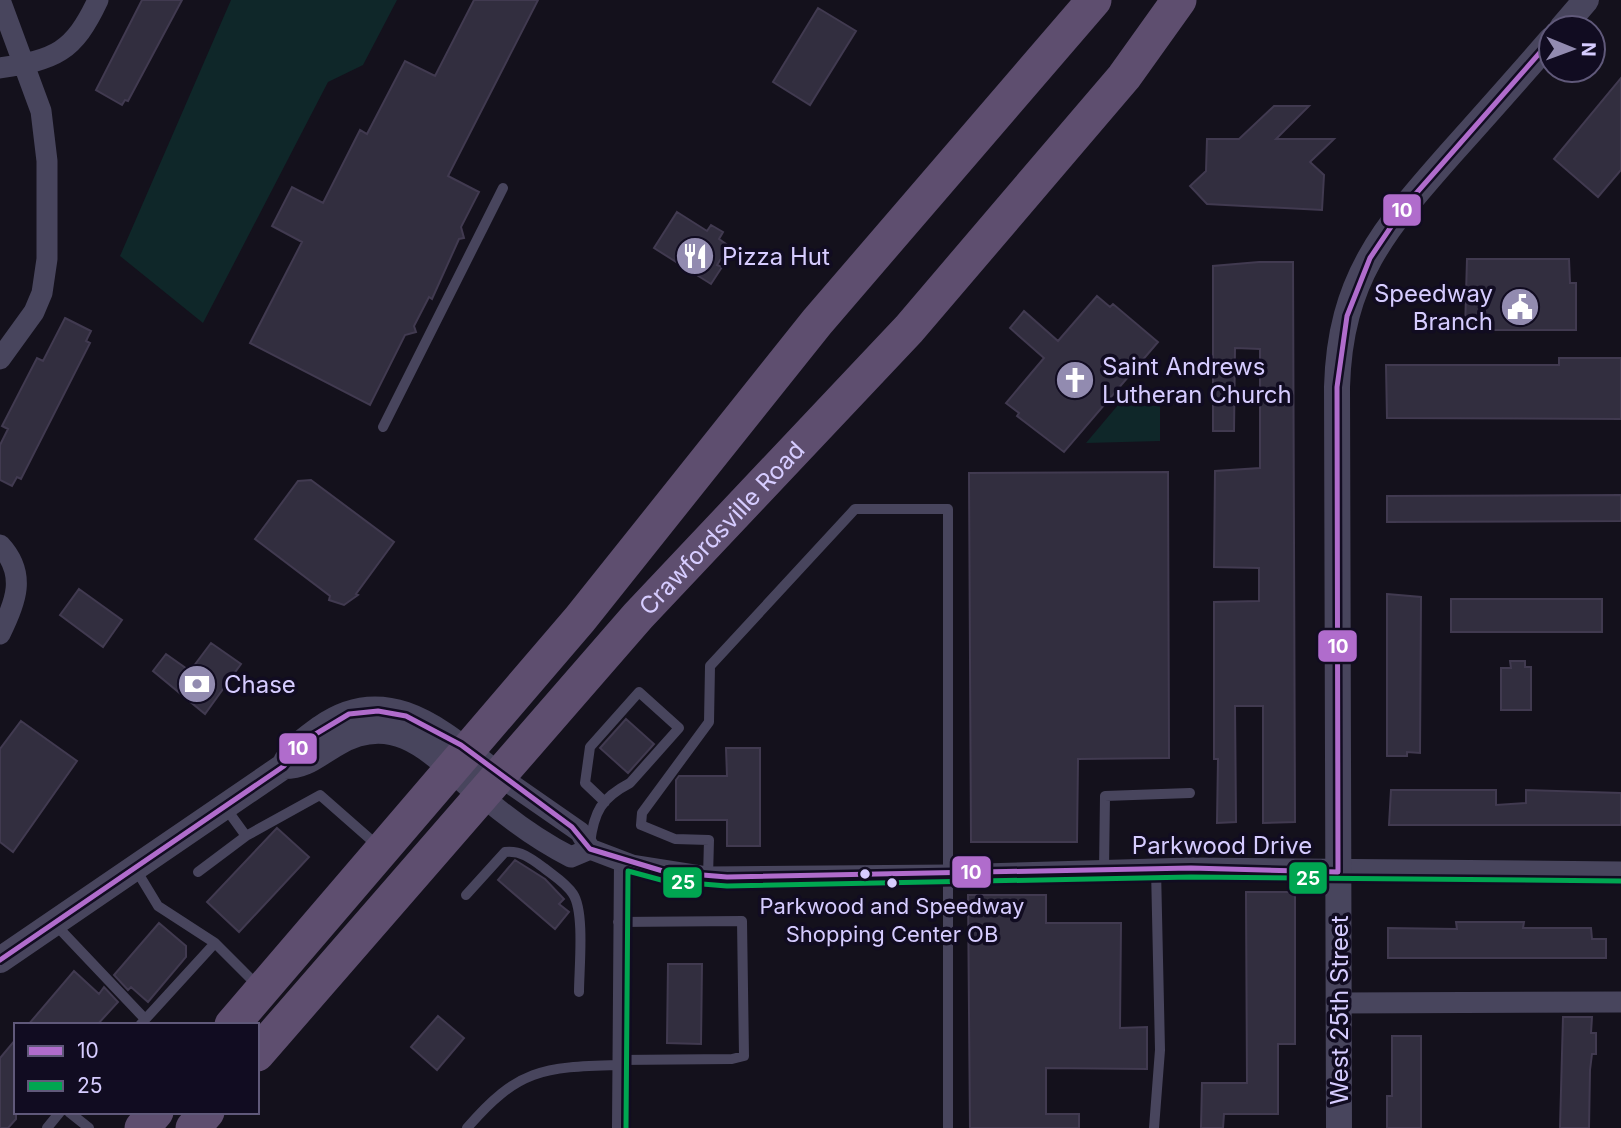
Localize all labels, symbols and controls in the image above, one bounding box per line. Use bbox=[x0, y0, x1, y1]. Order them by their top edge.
north arrow bbox=[1537, 14, 1607, 84]
text: N bbox=[1577, 42, 1600, 57]
line badge: 10 bbox=[1382, 193, 1422, 227]
text: 10 bbox=[1391, 199, 1413, 222]
restaurant icon: Pizza Hut bbox=[674, 235, 716, 277]
place label: Pizza Hut bbox=[722, 242, 830, 271]
place label: Speedway Branch bbox=[1374, 279, 1493, 336]
public building icon: Speedway Branch bbox=[1499, 286, 1541, 328]
place label: Saint Andrews Lutheran Church bbox=[1102, 352, 1292, 409]
church icon: Saint Andrews Lutheran Church bbox=[1054, 359, 1096, 401]
street label: Crawfordsville Road bbox=[633, 435, 810, 620]
line badge: 10 bbox=[1317, 629, 1358, 663]
text: 10 bbox=[1327, 635, 1349, 658]
bank icon: Chase bbox=[176, 663, 218, 705]
place label: Chase bbox=[224, 670, 296, 699]
line badge: 10 bbox=[278, 732, 318, 765]
text: 10 bbox=[287, 737, 309, 760]
street label: Parkwood Drive bbox=[1132, 831, 1312, 860]
line badge: 10 bbox=[951, 855, 992, 889]
text: 10 bbox=[960, 861, 982, 884]
line badge: 25 bbox=[1288, 861, 1328, 895]
line badge: 25 bbox=[662, 866, 703, 899]
unlabelled marker bbox=[858, 867, 872, 881]
text: 25 bbox=[1296, 867, 1320, 890]
text: 25 bbox=[671, 871, 695, 894]
marker: Parkwood and Speedway Shopping Center OB bbox=[885, 876, 899, 890]
place label: Parkwood and Speedway Shopping Center OB bbox=[760, 893, 1024, 947]
street label: West 25th Street bbox=[1325, 915, 1354, 1105]
legend bbox=[14, 1023, 259, 1114]
text: 10 bbox=[77, 1038, 99, 1063]
text: 25 bbox=[77, 1073, 103, 1098]

